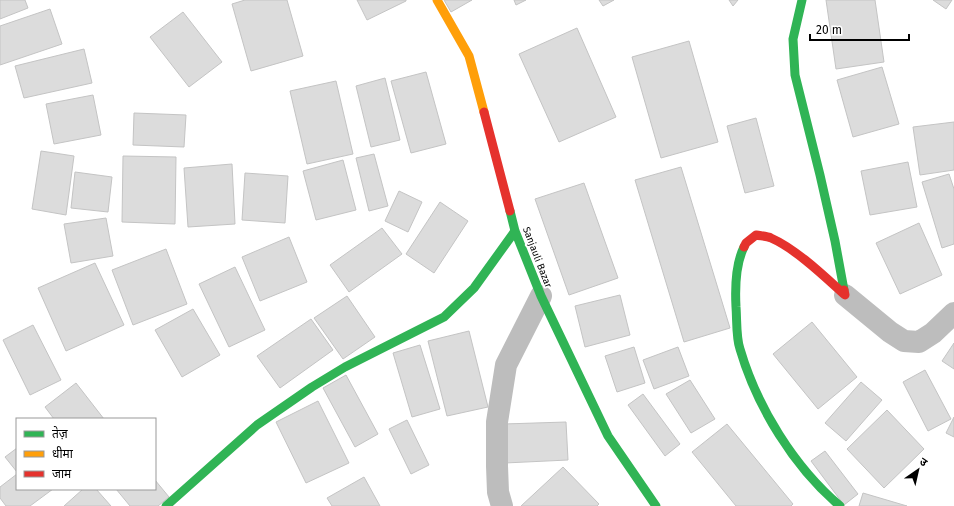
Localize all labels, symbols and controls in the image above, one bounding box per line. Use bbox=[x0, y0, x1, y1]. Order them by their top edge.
scale bar bbox=[810, 16, 909, 42]
text: 20 m bbox=[816, 23, 842, 37]
street label: Sanjauli Bazar bbox=[520, 225, 554, 290]
legend bbox=[16, 418, 156, 490]
text: तेज़ bbox=[52, 426, 69, 441]
text: धीमा bbox=[52, 446, 74, 461]
north arrow bbox=[898, 450, 938, 490]
text: उ bbox=[917, 455, 930, 470]
text: जाम bbox=[52, 467, 72, 481]

